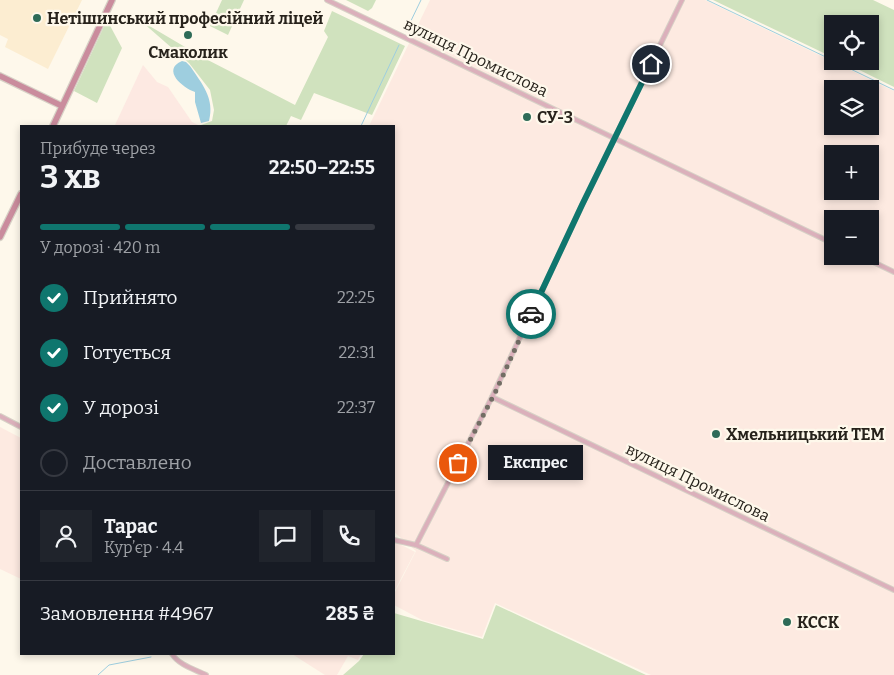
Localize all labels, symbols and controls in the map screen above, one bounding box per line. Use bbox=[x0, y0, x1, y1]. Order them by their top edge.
place label: Нетішинський професійний ліцей bbox=[47, 9, 323, 28]
marker: Нетішинський професійний ліцей bbox=[31, 12, 43, 24]
street label: вулиця Промислова bbox=[401, 14, 551, 101]
map controls bbox=[824, 15, 879, 265]
button: locate bbox=[824, 15, 879, 70]
marker: Смаколик bbox=[182, 29, 194, 41]
place label: Смаколик bbox=[148, 43, 228, 62]
pin bbox=[630, 43, 672, 85]
icon: home bbox=[637, 50, 665, 78]
button: layers bbox=[824, 80, 879, 135]
place label: СУ-3 bbox=[537, 108, 573, 127]
marker: СУ-3 bbox=[521, 111, 533, 123]
text: Прибуде через bbox=[40, 139, 156, 158]
button: + bbox=[824, 145, 879, 200]
text: 22:50–22:55 bbox=[269, 156, 375, 179]
text: 3 хв bbox=[40, 158, 100, 196]
button: − bbox=[824, 210, 879, 265]
text: У дорозі · 420 m bbox=[40, 238, 160, 257]
icon: check bbox=[40, 284, 68, 312]
text: Прийнято bbox=[83, 286, 177, 309]
text: 22:25 bbox=[337, 288, 375, 307]
courier bbox=[506, 289, 556, 339]
icon: car bbox=[517, 300, 545, 328]
icon: check bbox=[40, 339, 68, 367]
text: Готується bbox=[83, 341, 171, 364]
text: 22:31 bbox=[339, 343, 375, 362]
icon: check bbox=[40, 394, 68, 422]
text: У дорозі bbox=[83, 396, 159, 419]
text: 22:37 bbox=[337, 398, 375, 417]
place label: Хмельницький ТЕМ bbox=[726, 425, 884, 444]
marker: Хмельницький ТЕМ bbox=[710, 428, 722, 440]
street label: вулиця Промислова bbox=[623, 439, 773, 526]
pin bbox=[437, 442, 479, 484]
callout: Експрес bbox=[488, 446, 583, 480]
icon: bag bbox=[444, 449, 472, 477]
text: Доставлено bbox=[83, 451, 192, 474]
text: Експрес bbox=[503, 453, 568, 472]
button: person bbox=[40, 510, 92, 562]
button: chat bbox=[259, 510, 311, 562]
button: phone bbox=[323, 510, 375, 562]
text: Тарас bbox=[104, 515, 158, 538]
text: Кур’єр · 4.4 bbox=[104, 538, 184, 557]
text: Замовлення #4967 bbox=[40, 602, 213, 625]
text: 285 ₴ bbox=[326, 602, 375, 625]
place label: КССК bbox=[797, 613, 840, 632]
marker: КССК bbox=[781, 616, 793, 628]

